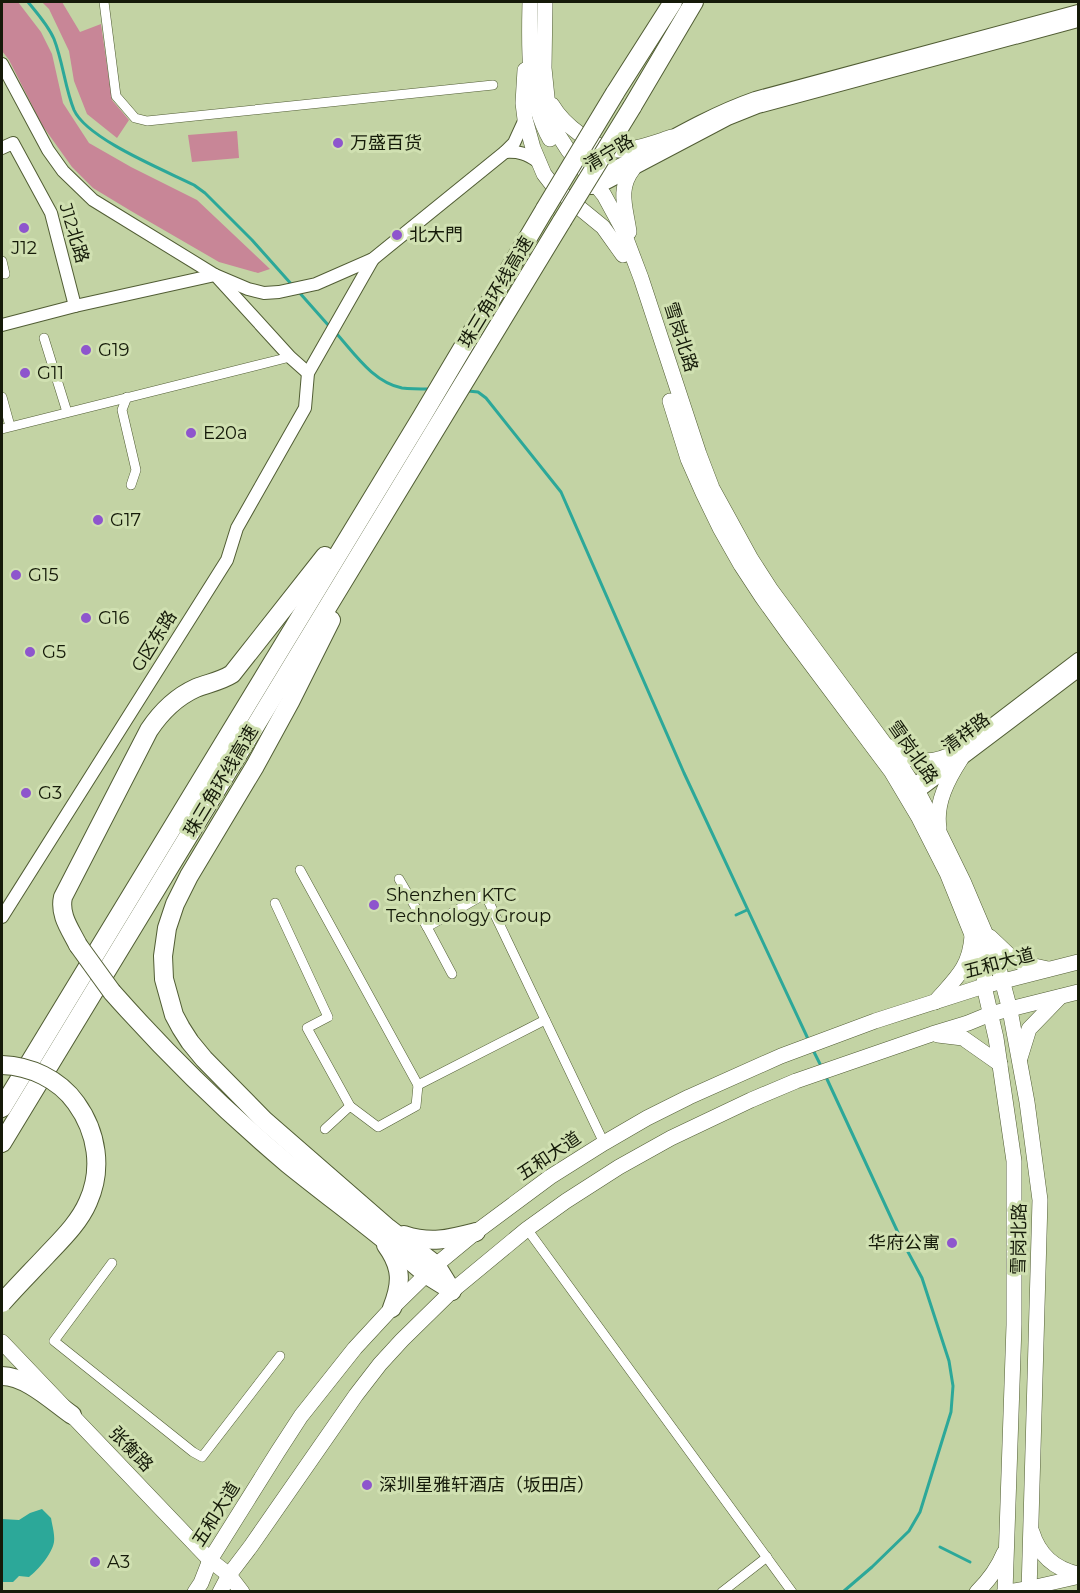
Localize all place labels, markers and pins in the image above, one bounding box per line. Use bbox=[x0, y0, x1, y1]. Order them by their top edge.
place label: 万盛百货 bbox=[350, 132, 422, 154]
marker: 万盛百货 bbox=[331, 136, 345, 150]
marker: J12 bbox=[17, 221, 31, 235]
place label: 北大門 bbox=[409, 224, 463, 246]
marker: 北大門 bbox=[390, 228, 404, 242]
place label: J12 bbox=[10, 237, 37, 259]
place label: G19 bbox=[98, 339, 129, 361]
marker: G19 bbox=[79, 343, 93, 357]
place label: G11 bbox=[37, 362, 64, 384]
marker: G11 bbox=[18, 366, 32, 380]
place label: E20a bbox=[203, 422, 248, 444]
marker: E20a bbox=[184, 426, 198, 440]
place label: G17 bbox=[110, 509, 141, 531]
marker: G17 bbox=[91, 513, 105, 527]
place label: G15 bbox=[28, 564, 59, 586]
marker: G15 bbox=[9, 568, 23, 582]
place label: G16 bbox=[98, 607, 129, 629]
marker: G16 bbox=[79, 611, 93, 625]
place label: G5 bbox=[42, 641, 66, 663]
marker: G5 bbox=[23, 645, 37, 659]
place label: G3 bbox=[38, 782, 62, 804]
marker: G3 bbox=[19, 786, 33, 800]
place label: Shenzhen KTC Technology Group bbox=[386, 884, 551, 927]
marker: Shenzhen KTC Technology Group bbox=[367, 898, 381, 912]
place label: 华府公寓 bbox=[868, 1232, 940, 1254]
marker: 华府公寓 bbox=[945, 1236, 959, 1250]
place label: 深圳星雅轩酒店（坂田店） bbox=[379, 1474, 595, 1496]
marker: 深圳星雅轩酒店（坂田店） bbox=[360, 1478, 374, 1492]
place label: A3 bbox=[107, 1551, 130, 1573]
marker: A3 bbox=[88, 1555, 102, 1569]

